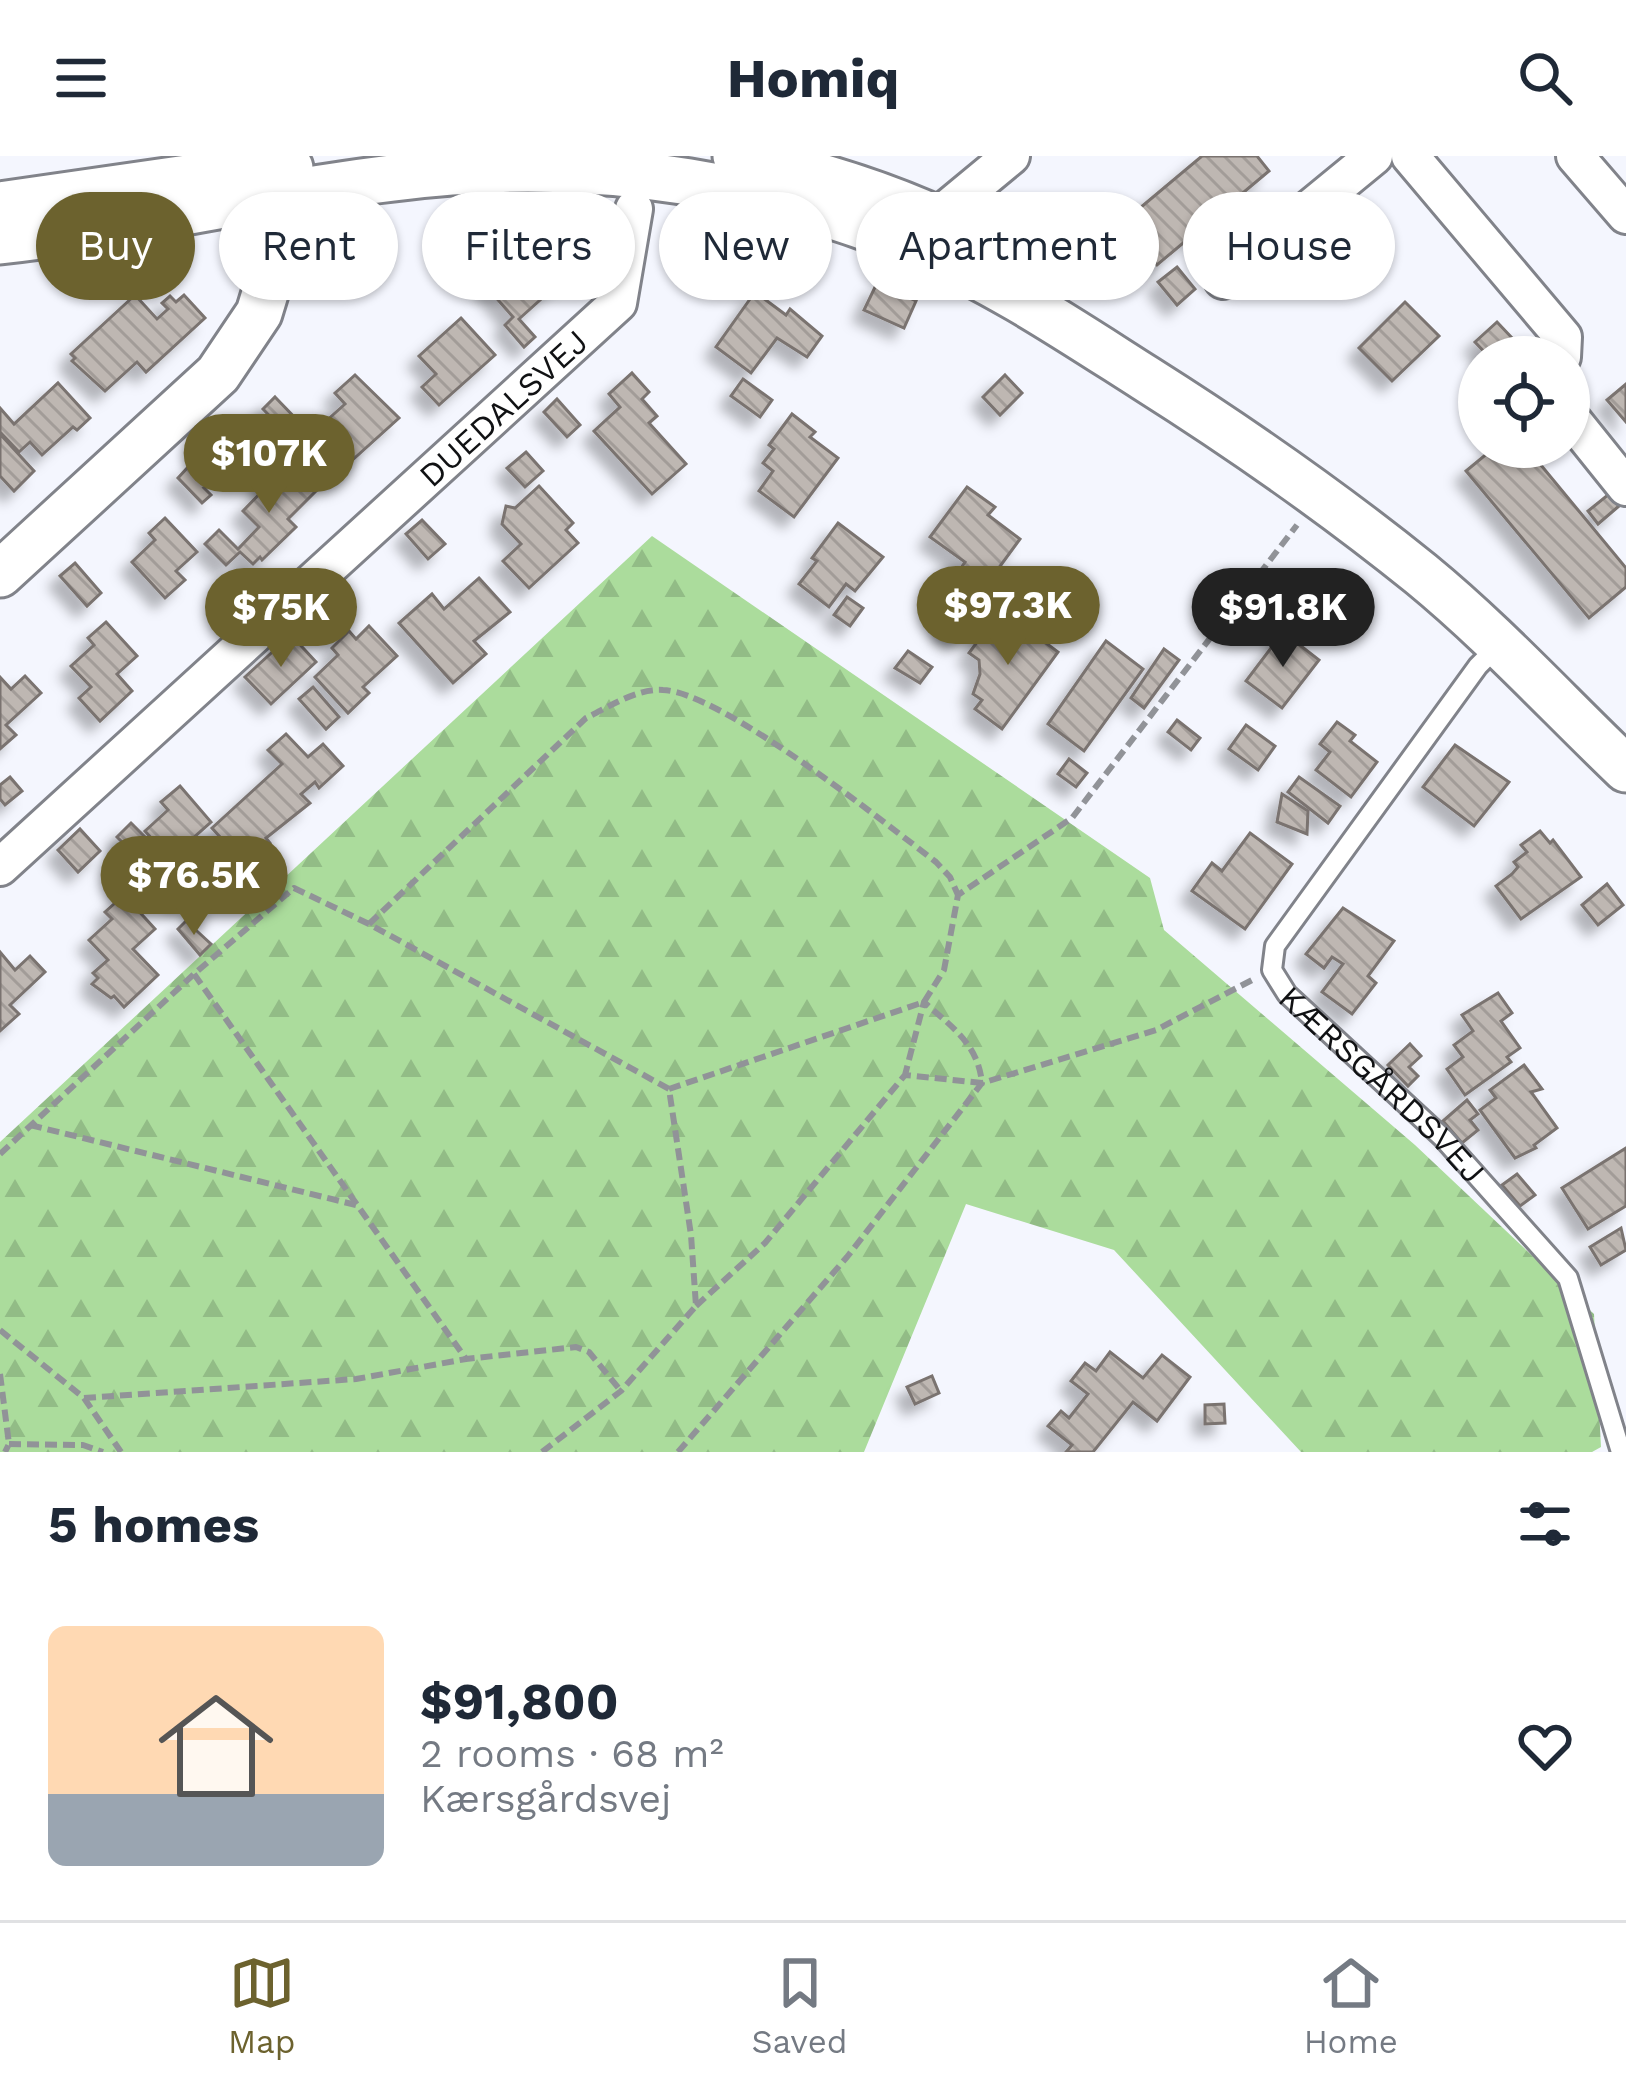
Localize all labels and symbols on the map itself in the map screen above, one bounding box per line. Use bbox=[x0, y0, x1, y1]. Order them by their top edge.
street label: DUEDALSVEJ bbox=[411, 322, 596, 495]
pin: $107K bbox=[185, 414, 353, 516]
pin: $97.3K bbox=[910, 566, 1106, 668]
pin: $75K bbox=[210, 568, 352, 670]
pin: $91.8K bbox=[1185, 568, 1381, 670]
pin: $76.5K bbox=[96, 836, 292, 938]
street label: KÆRSGÅRDSVEJ bbox=[1271, 978, 1493, 1191]

